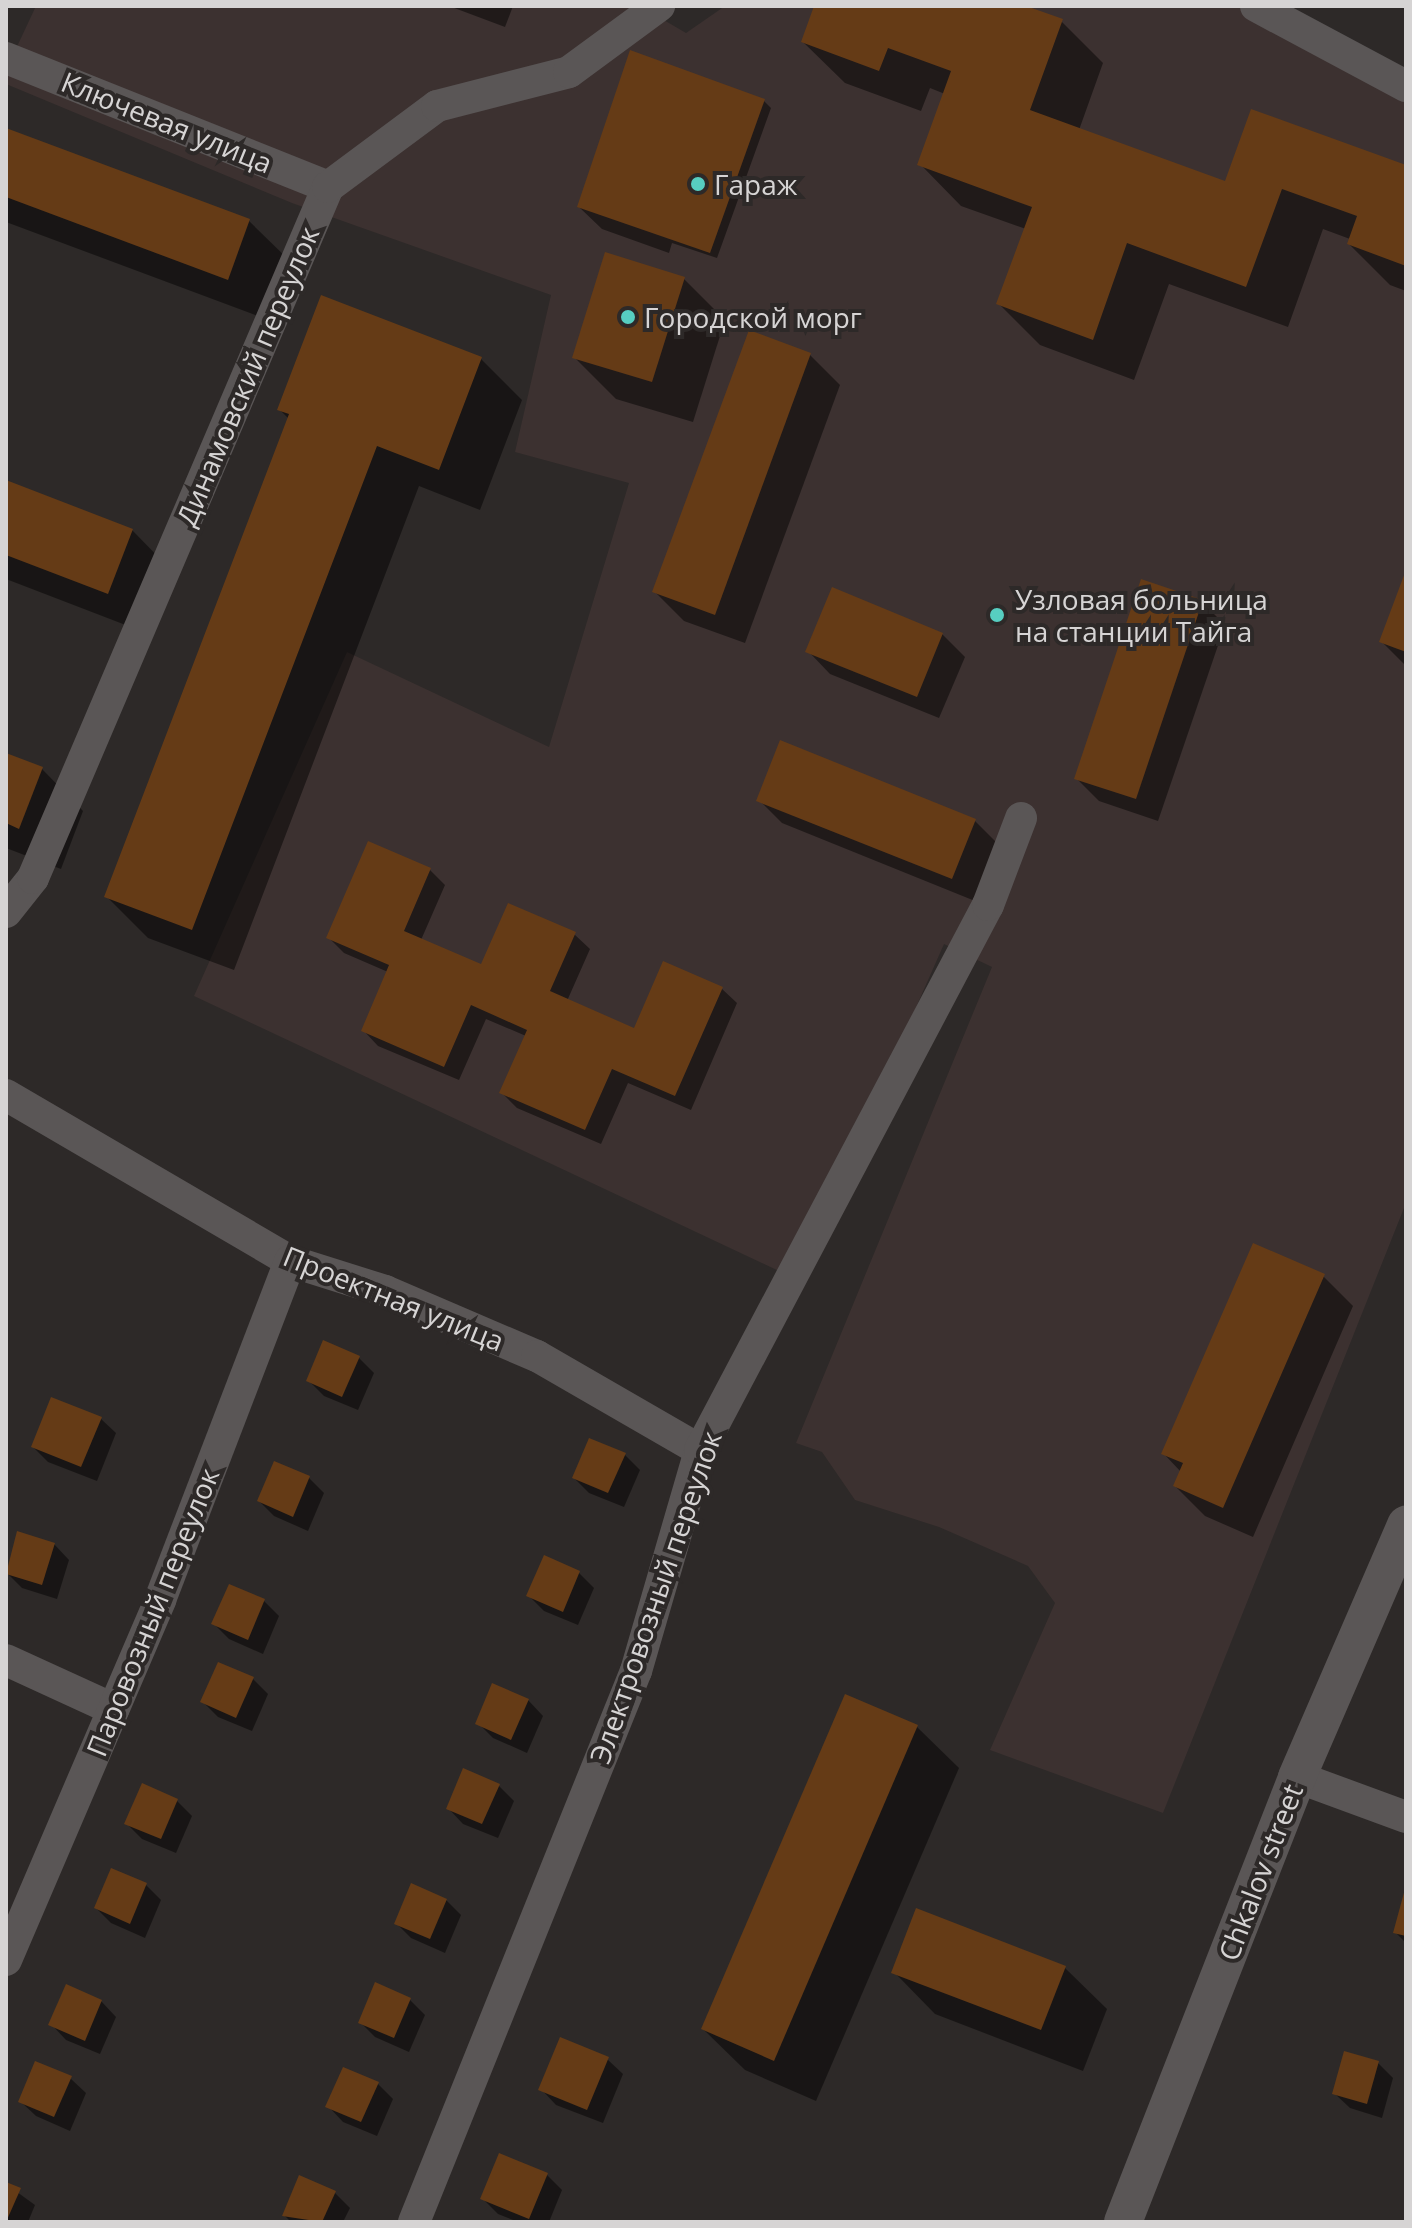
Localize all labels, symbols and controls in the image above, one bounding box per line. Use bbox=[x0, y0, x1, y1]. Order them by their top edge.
street label: Ключевая улица bbox=[57, 64, 277, 180]
place label: Гараж bbox=[714, 167, 797, 201]
marker: Гараж bbox=[689, 175, 707, 193]
street label: Динамовский переулок bbox=[169, 221, 325, 531]
place label: Городской морг bbox=[644, 300, 862, 334]
marker: Городской морг bbox=[619, 308, 637, 326]
place label: Узловая больница на станции Тайга bbox=[1015, 582, 1268, 648]
marker: Узловая больница на станции Тайга bbox=[986, 604, 1008, 626]
street label: Проектная улица bbox=[279, 1238, 509, 1358]
street label: Электровозный переулок bbox=[582, 1427, 728, 1767]
street label: Паровозный переулок bbox=[79, 1463, 225, 1761]
street label: Chkalov street bbox=[1211, 1779, 1309, 1965]

